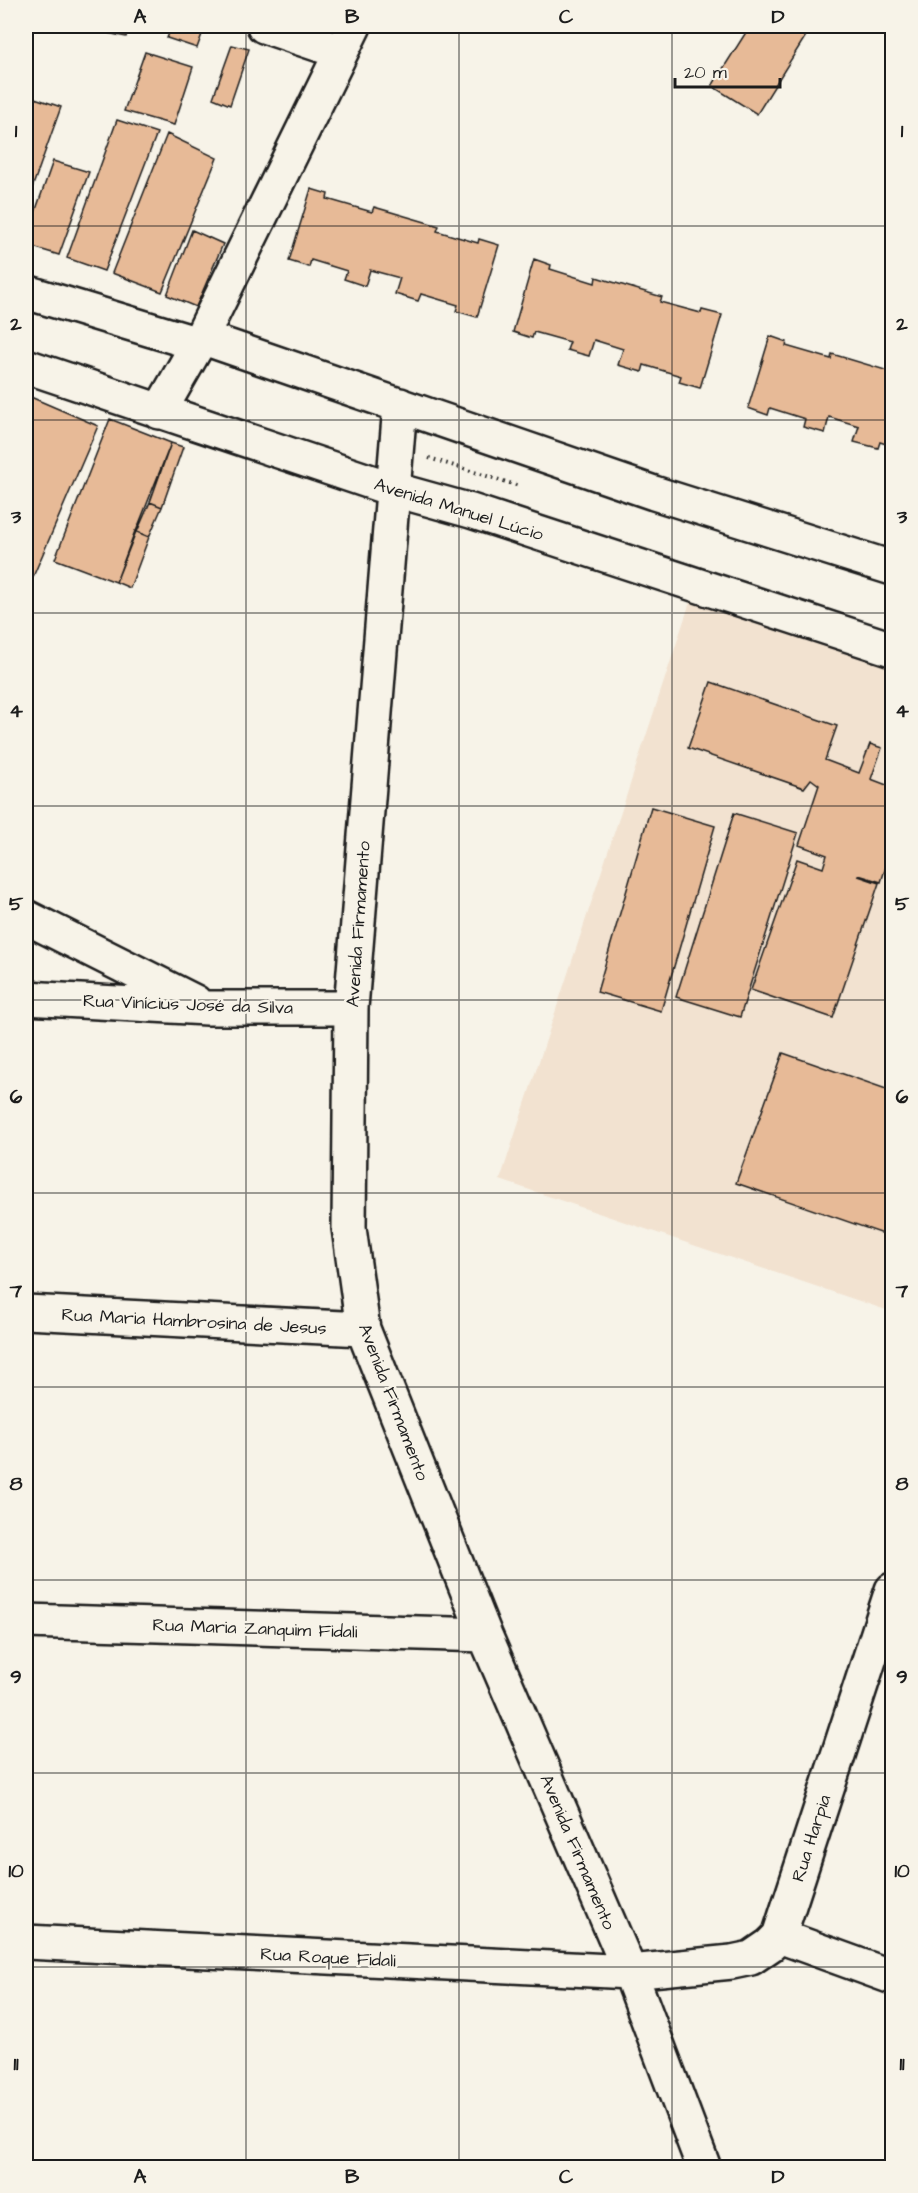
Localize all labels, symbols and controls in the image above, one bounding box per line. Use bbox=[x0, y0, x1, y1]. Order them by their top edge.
text: A bbox=[134, 3, 147, 31]
text: B bbox=[345, 3, 360, 31]
text: C bbox=[559, 3, 574, 31]
text: D bbox=[772, 3, 785, 31]
scale bar bbox=[675, 51, 780, 89]
text: 20 m bbox=[684, 60, 727, 85]
text: 1 bbox=[15, 117, 18, 145]
text: 1 bbox=[901, 117, 904, 145]
text: 2 bbox=[9, 310, 22, 338]
text: 2 bbox=[895, 310, 908, 338]
street label: Avenida Manuel Lúcio bbox=[371, 472, 547, 547]
text: 3 bbox=[10, 503, 22, 531]
text: 3 bbox=[896, 503, 908, 531]
text: 4 bbox=[9, 697, 23, 725]
text: 4 bbox=[895, 697, 909, 725]
street label: Avenida Firmamento bbox=[340, 840, 377, 1008]
text: 5 bbox=[9, 890, 24, 918]
text: 5 bbox=[895, 890, 910, 918]
street label: Rua Vinícius José da Silva bbox=[82, 988, 294, 1021]
text: 6 bbox=[10, 1083, 23, 1111]
text: 6 bbox=[896, 1083, 909, 1111]
text: 7 bbox=[9, 1277, 23, 1305]
text: 7 bbox=[895, 1277, 909, 1305]
street label: Rua Maria Hambrosina de Jesus bbox=[61, 1302, 327, 1341]
street label: Avenida Firmamento bbox=[352, 1320, 435, 1484]
text: 8 bbox=[10, 1470, 23, 1498]
text: 8 bbox=[896, 1470, 909, 1498]
street label: Rua Maria Zanquim Fidali bbox=[152, 1612, 358, 1645]
text: 9 bbox=[10, 1663, 22, 1691]
text: 9 bbox=[896, 1663, 908, 1691]
street label: Avenida Firmamento bbox=[534, 1771, 622, 1934]
street label: Rua Harpia bbox=[786, 1791, 837, 1885]
text: 10 bbox=[8, 1857, 24, 1885]
text: 10 bbox=[894, 1857, 910, 1885]
street label: Rua Roque Fidali bbox=[260, 1941, 397, 1974]
text: 11 bbox=[13, 2050, 19, 2078]
text: 11 bbox=[899, 2050, 905, 2078]
text: A bbox=[134, 2163, 147, 2191]
text: B bbox=[345, 2163, 360, 2191]
text: C bbox=[559, 2163, 574, 2191]
text: D bbox=[772, 2163, 785, 2191]

